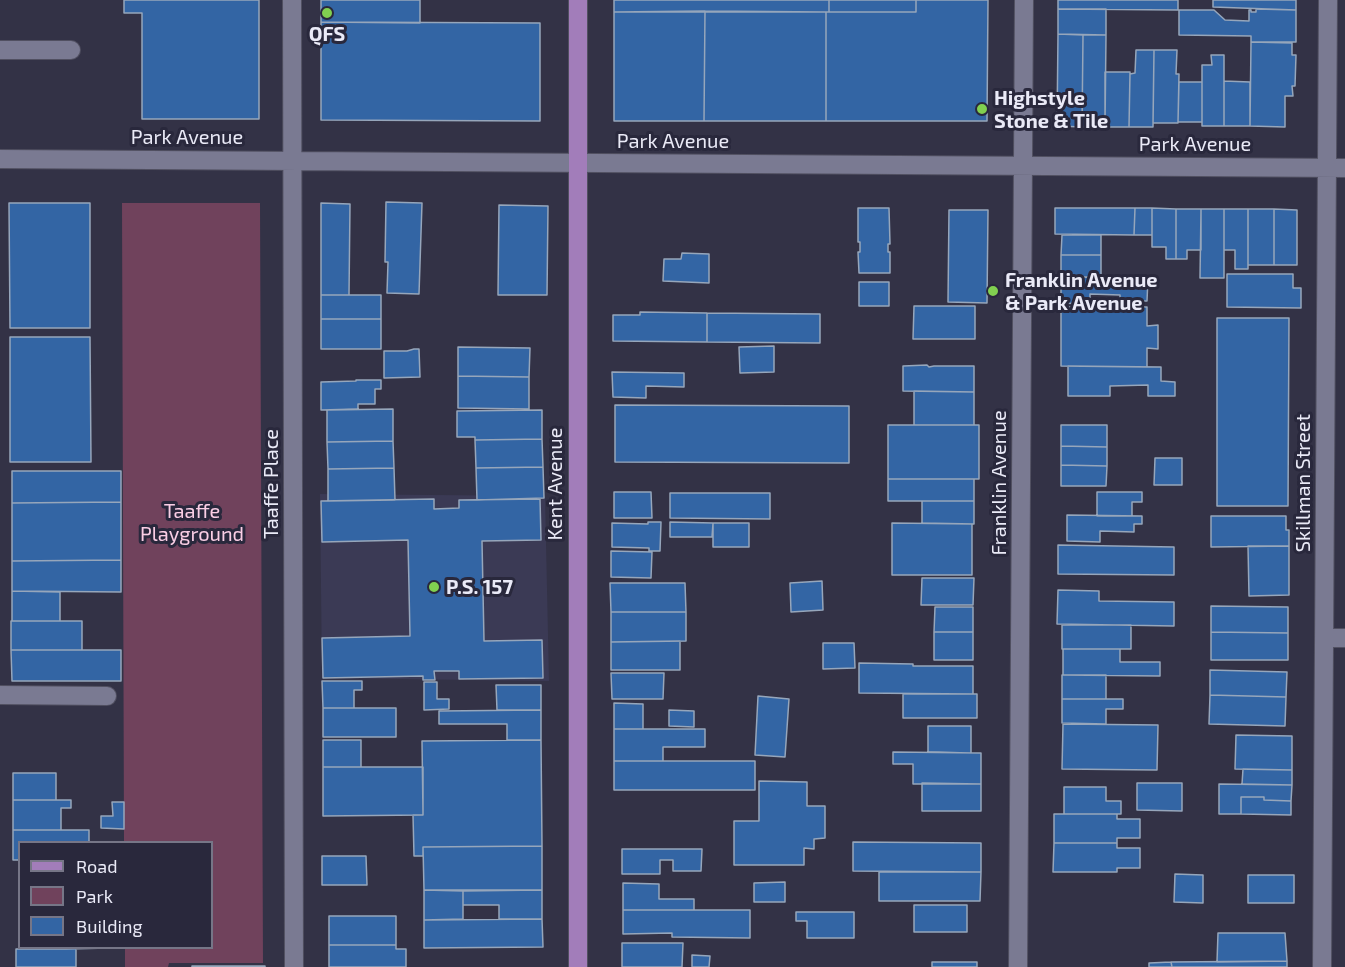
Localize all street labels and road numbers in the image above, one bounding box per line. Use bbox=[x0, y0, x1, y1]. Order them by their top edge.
street label: Park Avenue bbox=[131, 125, 243, 149]
street label: Park Avenue bbox=[617, 129, 729, 153]
street label: Park Avenue bbox=[1139, 132, 1251, 156]
street label: Franklin Avenue bbox=[987, 410, 1011, 556]
street label: Skillman Street bbox=[1291, 414, 1315, 552]
street label: Kent Avenue bbox=[543, 427, 567, 541]
street label: Taaffe Place bbox=[259, 429, 283, 539]

